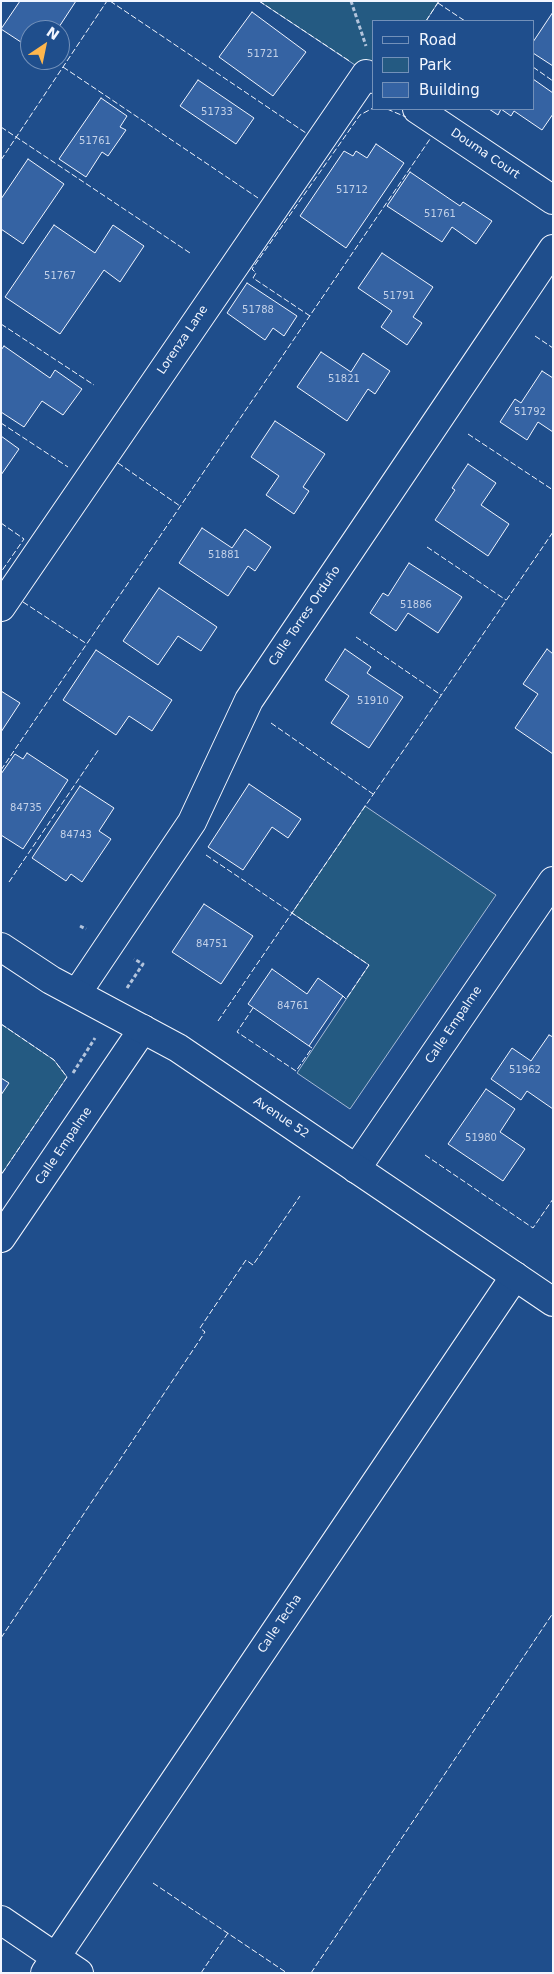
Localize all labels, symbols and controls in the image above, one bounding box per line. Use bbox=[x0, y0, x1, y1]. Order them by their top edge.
north arrow bbox=[20, 20, 70, 70]
legend bbox=[372, 20, 534, 110]
text: N bbox=[43, 23, 62, 43]
text: Road bbox=[419, 31, 457, 49]
house number: 51721 bbox=[247, 48, 279, 60]
text: Park bbox=[419, 56, 451, 74]
text: Building bbox=[419, 81, 480, 99]
house number: 51733 bbox=[201, 106, 233, 118]
street label: Douma Court bbox=[448, 126, 522, 182]
house number: 51761 bbox=[79, 135, 111, 147]
house number: 51712 bbox=[336, 184, 368, 196]
house number: 51761 bbox=[424, 208, 456, 220]
house number: 51767 bbox=[44, 270, 76, 282]
house number: 51791 bbox=[383, 290, 415, 302]
street label: Lorenza Lane bbox=[155, 303, 211, 377]
house number: 51788 bbox=[242, 304, 274, 316]
house number: 51821 bbox=[328, 373, 360, 385]
house number: 51792 bbox=[514, 406, 546, 418]
house number: 51881 bbox=[208, 549, 240, 561]
street label: Calle Torres Orduño bbox=[266, 563, 344, 669]
house number: 51886 bbox=[400, 599, 432, 611]
house number: 51910 bbox=[357, 695, 389, 707]
house number: 84735 bbox=[10, 802, 42, 814]
house number: 84743 bbox=[60, 829, 92, 841]
house number: 84751 bbox=[196, 938, 228, 950]
street label: Calle Empalme bbox=[423, 984, 485, 1066]
house number: 84761 bbox=[277, 1000, 309, 1012]
house number: 51962 bbox=[509, 1064, 541, 1076]
street label: Avenue 52 bbox=[251, 1094, 311, 1142]
street label: Calle Empalme bbox=[33, 1105, 95, 1187]
house number: 51980 bbox=[465, 1132, 497, 1144]
street label: Calle Techa bbox=[255, 1592, 305, 1656]

